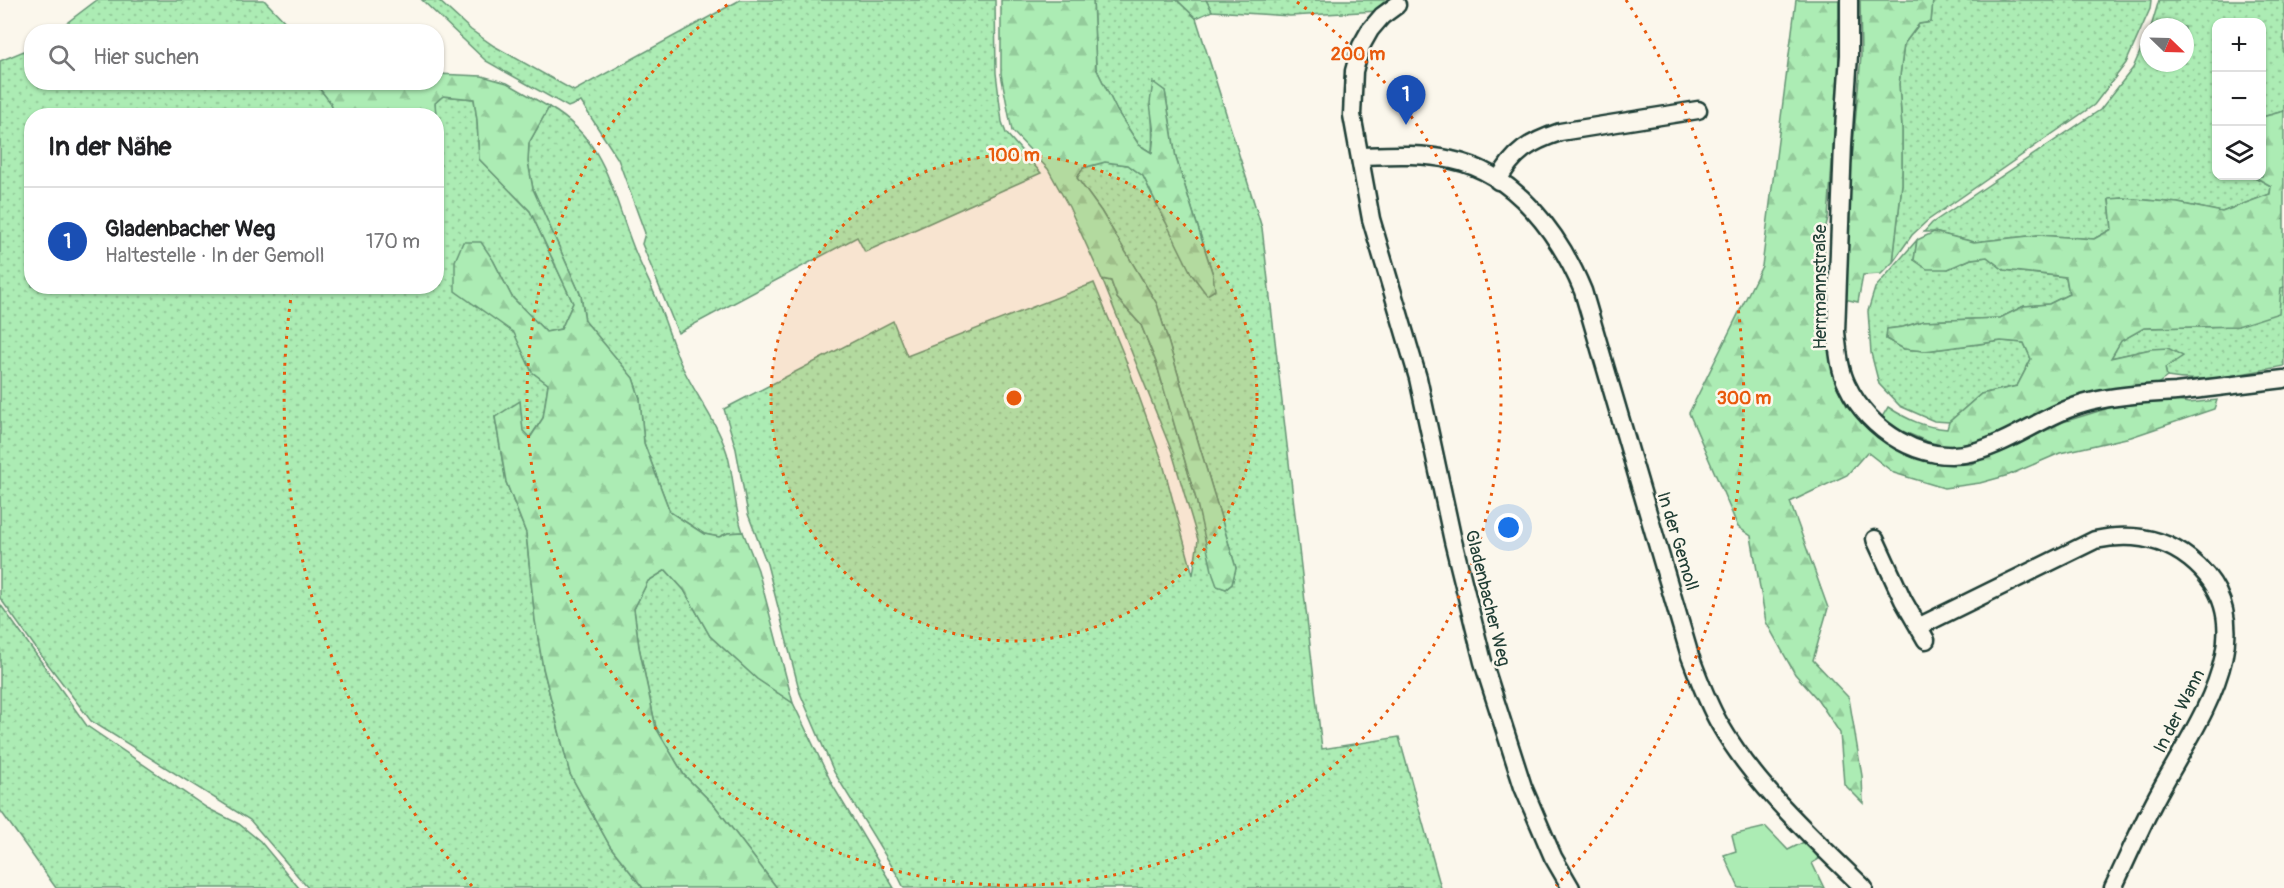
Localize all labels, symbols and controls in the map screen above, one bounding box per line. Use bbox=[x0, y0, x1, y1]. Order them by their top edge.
north arrow bbox=[2140, 18, 2194, 72]
map controls bbox=[2212, 18, 2266, 180]
button: + bbox=[2212, 18, 2266, 72]
search box bbox=[24, 24, 444, 90]
icon: search bbox=[45, 41, 78, 74]
text: Hier suchen bbox=[93, 43, 199, 71]
text: 200 m bbox=[1331, 43, 1385, 66]
button: − bbox=[2212, 72, 2266, 126]
pin: 1 bbox=[1386, 76, 1426, 125]
button: layers bbox=[2212, 126, 2266, 180]
text: In der Nähe bbox=[48, 131, 171, 163]
text: 100 m bbox=[988, 144, 1040, 167]
text: Gladenbacher Weg bbox=[105, 215, 275, 243]
street label: Herrmannstraße bbox=[1809, 224, 1832, 350]
text: 1 bbox=[64, 229, 71, 254]
text: 170 m bbox=[366, 229, 420, 254]
text: Haltestelle · In der Gemoll bbox=[105, 243, 325, 268]
text: 300 m bbox=[1717, 387, 1771, 410]
centre of rings bbox=[1004, 388, 1024, 408]
street label: In der Gemoll bbox=[1652, 489, 1703, 593]
your location bbox=[1494, 513, 1523, 542]
street label: Gladenbacher Weg bbox=[1459, 528, 1516, 669]
street label: In der Wann bbox=[2149, 665, 2210, 757]

